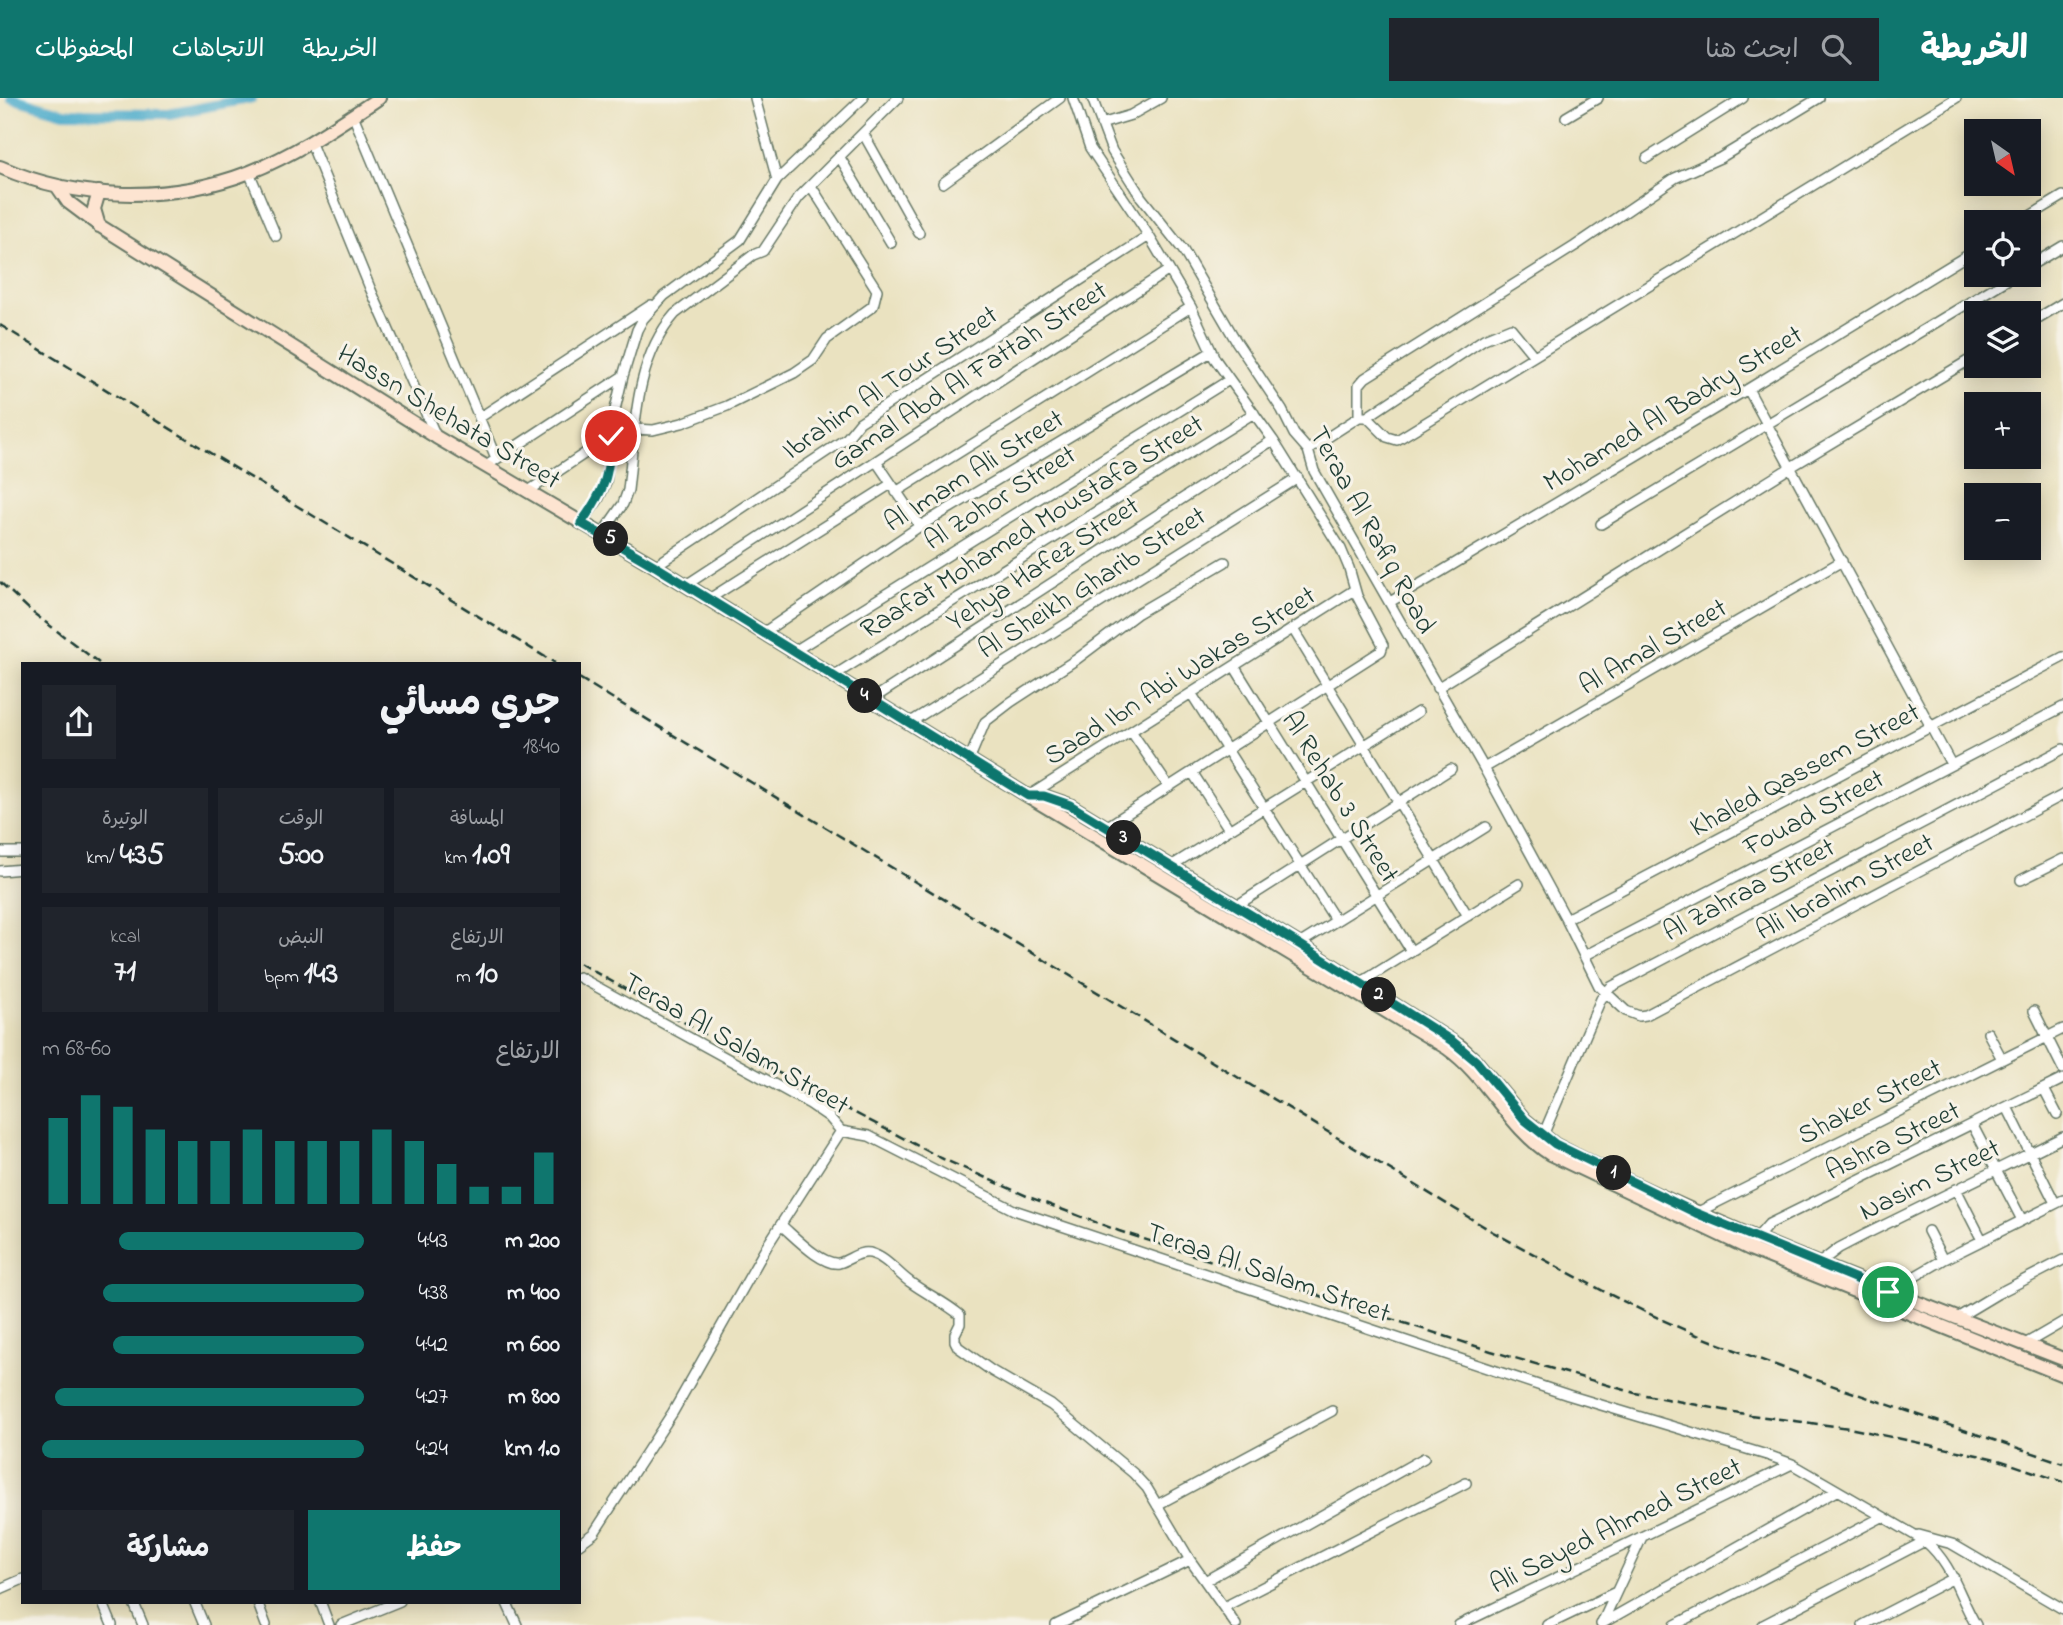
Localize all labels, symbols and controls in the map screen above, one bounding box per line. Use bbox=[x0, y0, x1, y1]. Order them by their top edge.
search box bbox=[1389, 18, 1879, 81]
text: الخريطة bbox=[1921, 26, 2028, 74]
icon: search bbox=[1817, 30, 1855, 68]
text: ابحث هنا bbox=[1705, 32, 1799, 70]
text: المحفوظات bbox=[35, 33, 134, 68]
text: الاتجاهات bbox=[172, 33, 265, 68]
text: الخريطة bbox=[303, 33, 377, 68]
north arrow bbox=[1964, 119, 2040, 196]
map controls bbox=[1964, 119, 2041, 560]
button: locate bbox=[1964, 210, 2041, 287]
street label: Gamal Abd Al Fattah Street bbox=[823, 272, 1117, 482]
street label: Ibrahim Al Tour Street bbox=[775, 296, 1007, 472]
button: layers bbox=[1964, 301, 2041, 378]
street label: Mohamed Al Badry Street bbox=[1536, 316, 1811, 504]
street label: Hassn Shehata Street bbox=[328, 335, 568, 501]
button: + bbox=[1964, 392, 2041, 469]
street label: Al Imam Ali Street bbox=[877, 400, 1073, 544]
street label: Raafat Mohamed Moustafa Street bbox=[853, 405, 1213, 651]
pin bbox=[581, 406, 641, 466]
icon: check bbox=[592, 417, 630, 455]
street label: Teraa Al Rafiq Road bbox=[1297, 419, 1445, 642]
street label: Al Zohor Street bbox=[917, 436, 1085, 562]
button: − bbox=[1964, 483, 2041, 560]
street label: Yehya Hafez Street bbox=[939, 487, 1148, 643]
street label: Al Sheikh Gharib Street bbox=[971, 497, 1215, 671]
pin: 5 bbox=[594, 522, 628, 556]
text: 5 bbox=[605, 525, 616, 552]
street label: Saad Ibn Abi Wakas Street bbox=[1037, 577, 1325, 777]
street label: Al Amal Street bbox=[1572, 589, 1736, 707]
text: جري مسائي bbox=[380, 677, 560, 733]
pin: 4 bbox=[848, 678, 882, 714]
text: 4 bbox=[861, 682, 868, 709]
button: share bbox=[42, 685, 116, 759]
street label: Khaled Qassem Street bbox=[1683, 693, 1928, 849]
street label: Al Rehab 3 Street bbox=[1270, 704, 1408, 892]
text: 18:40 bbox=[523, 731, 560, 764]
street label: Fouad Street bbox=[1736, 760, 1892, 869]
text: الوتيرة bbox=[102, 806, 148, 833]
text: الوقت bbox=[279, 806, 323, 833]
text: المسافة bbox=[450, 806, 504, 833]
pin: 3 bbox=[1106, 820, 1142, 856]
text: 3 bbox=[1120, 824, 1127, 851]
street label: Ali Ibrahim Street bbox=[1749, 824, 1942, 952]
street label: Al Zahraa Street bbox=[1656, 828, 1843, 954]
text: 4:35 bbox=[120, 834, 164, 878]
text: 5:00 bbox=[278, 834, 324, 878]
text: 1.09 bbox=[472, 834, 510, 878]
text: /km bbox=[86, 845, 120, 872]
text: km bbox=[444, 845, 472, 872]
text: kcal bbox=[110, 924, 140, 951]
text: النبض bbox=[278, 925, 324, 952]
text: الارتفاع bbox=[450, 925, 504, 952]
text: 71 bbox=[114, 951, 136, 995]
text: 143 bbox=[304, 953, 338, 997]
text: 10 bbox=[476, 953, 498, 997]
street label: Teraa Al Salam Street bbox=[614, 963, 856, 1127]
text: bpm bbox=[264, 964, 304, 991]
text: m bbox=[456, 964, 476, 991]
pin: 2 bbox=[1362, 978, 1396, 1012]
text: 2 bbox=[1374, 981, 1383, 1008]
text: 60–68 m bbox=[42, 1033, 111, 1066]
text: الارتفاع bbox=[496, 1036, 560, 1069]
street label: Shaker Street bbox=[1791, 1049, 1950, 1157]
street label: Ashra Street bbox=[1819, 1092, 1968, 1193]
street label: Nasim Street bbox=[1853, 1129, 2008, 1233]
pin: 1 bbox=[1596, 1156, 1632, 1190]
text: 1 bbox=[1610, 1159, 1617, 1186]
street label: Teraa Al Salam Street bbox=[1140, 1213, 1395, 1335]
text: 4:43 bbox=[418, 1225, 448, 1258]
text: 200 m bbox=[505, 1225, 560, 1258]
pin bbox=[1858, 1262, 1918, 1322]
icon: arrive bbox=[1869, 1273, 1907, 1311]
text: 4:38 bbox=[418, 1277, 448, 1310]
text: 400 m bbox=[507, 1277, 560, 1310]
text: 4:42 bbox=[416, 1329, 448, 1362]
text: 600 m bbox=[506, 1329, 560, 1362]
text: 4:27 bbox=[416, 1381, 448, 1414]
text: 800 m bbox=[508, 1381, 560, 1414]
text: 4:24 bbox=[416, 1433, 448, 1466]
text: 1.0 km bbox=[504, 1433, 560, 1466]
street label: Ali Sayed Ahmed Street bbox=[1483, 1448, 1750, 1606]
button: مشاركة bbox=[42, 1510, 294, 1590]
button: حفظ bbox=[308, 1510, 560, 1590]

